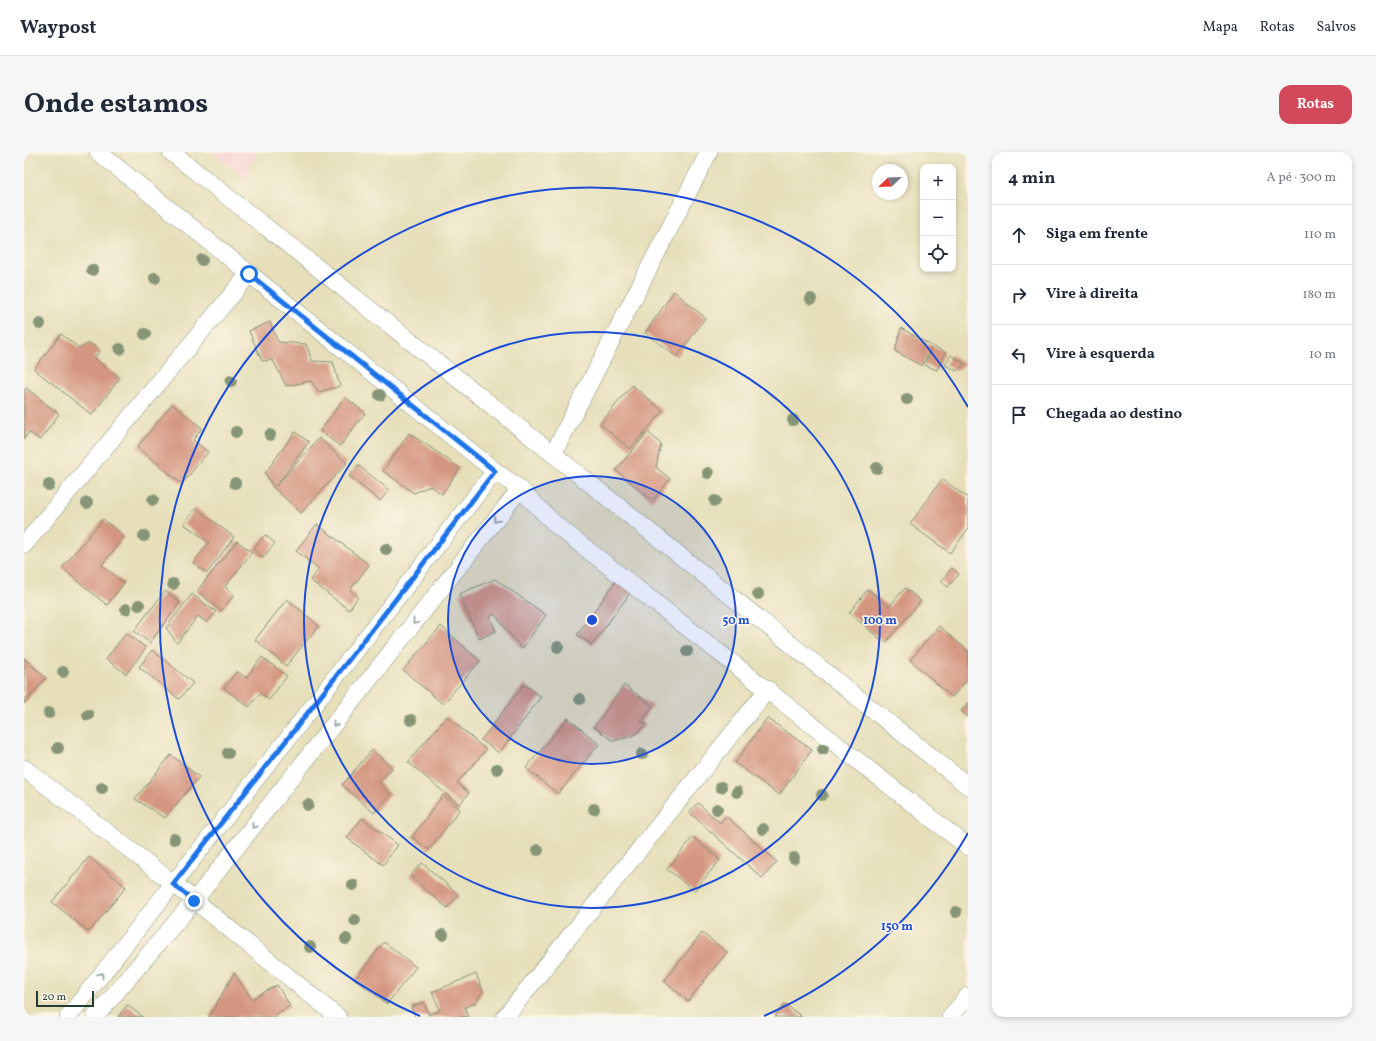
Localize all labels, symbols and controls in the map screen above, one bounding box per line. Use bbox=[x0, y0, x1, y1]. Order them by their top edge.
text: Waypost bbox=[20, 15, 96, 41]
text: Mapa bbox=[1203, 18, 1238, 37]
text: Rotas bbox=[1260, 18, 1294, 37]
text: Salvos bbox=[1316, 18, 1356, 37]
text: Onde estamos bbox=[24, 85, 208, 124]
button: Rotas bbox=[1279, 85, 1352, 124]
north arrow bbox=[872, 164, 908, 200]
map controls bbox=[920, 164, 956, 272]
button: + bbox=[920, 164, 956, 200]
text: 4 min bbox=[1008, 167, 1055, 190]
text: A pé · 300 m bbox=[1266, 169, 1336, 187]
button: − bbox=[920, 200, 956, 236]
icon: ahead bbox=[1008, 224, 1030, 246]
text: Siga em frente bbox=[1046, 224, 1148, 245]
text: 110 m bbox=[1304, 226, 1336, 244]
button: locate bbox=[920, 236, 956, 272]
route start bbox=[240, 265, 258, 283]
icon: right bbox=[1008, 284, 1030, 306]
text: Vire à direita bbox=[1046, 284, 1138, 305]
text: 180 m bbox=[1302, 286, 1336, 304]
icon: left bbox=[1008, 344, 1030, 366]
text: Vire à esquerda bbox=[1046, 344, 1155, 365]
text: 10 m bbox=[1309, 346, 1336, 364]
icon: arrive bbox=[1008, 404, 1030, 426]
text: Chegada ao destino bbox=[1046, 404, 1182, 425]
one-way arrow bbox=[493, 515, 500, 522]
centre of rings bbox=[585, 613, 599, 627]
text: 50 m bbox=[722, 613, 750, 629]
text: 100 m bbox=[863, 613, 897, 629]
one-way arrow bbox=[413, 617, 420, 624]
one-way arrow bbox=[332, 719, 339, 726]
one-way arrow bbox=[252, 821, 259, 828]
route end bbox=[185, 892, 203, 910]
text: 150 m bbox=[881, 919, 913, 935]
one-way arrow bbox=[96, 973, 103, 980]
scale bar bbox=[36, 989, 94, 1008]
text: 20 m bbox=[42, 990, 66, 1005]

